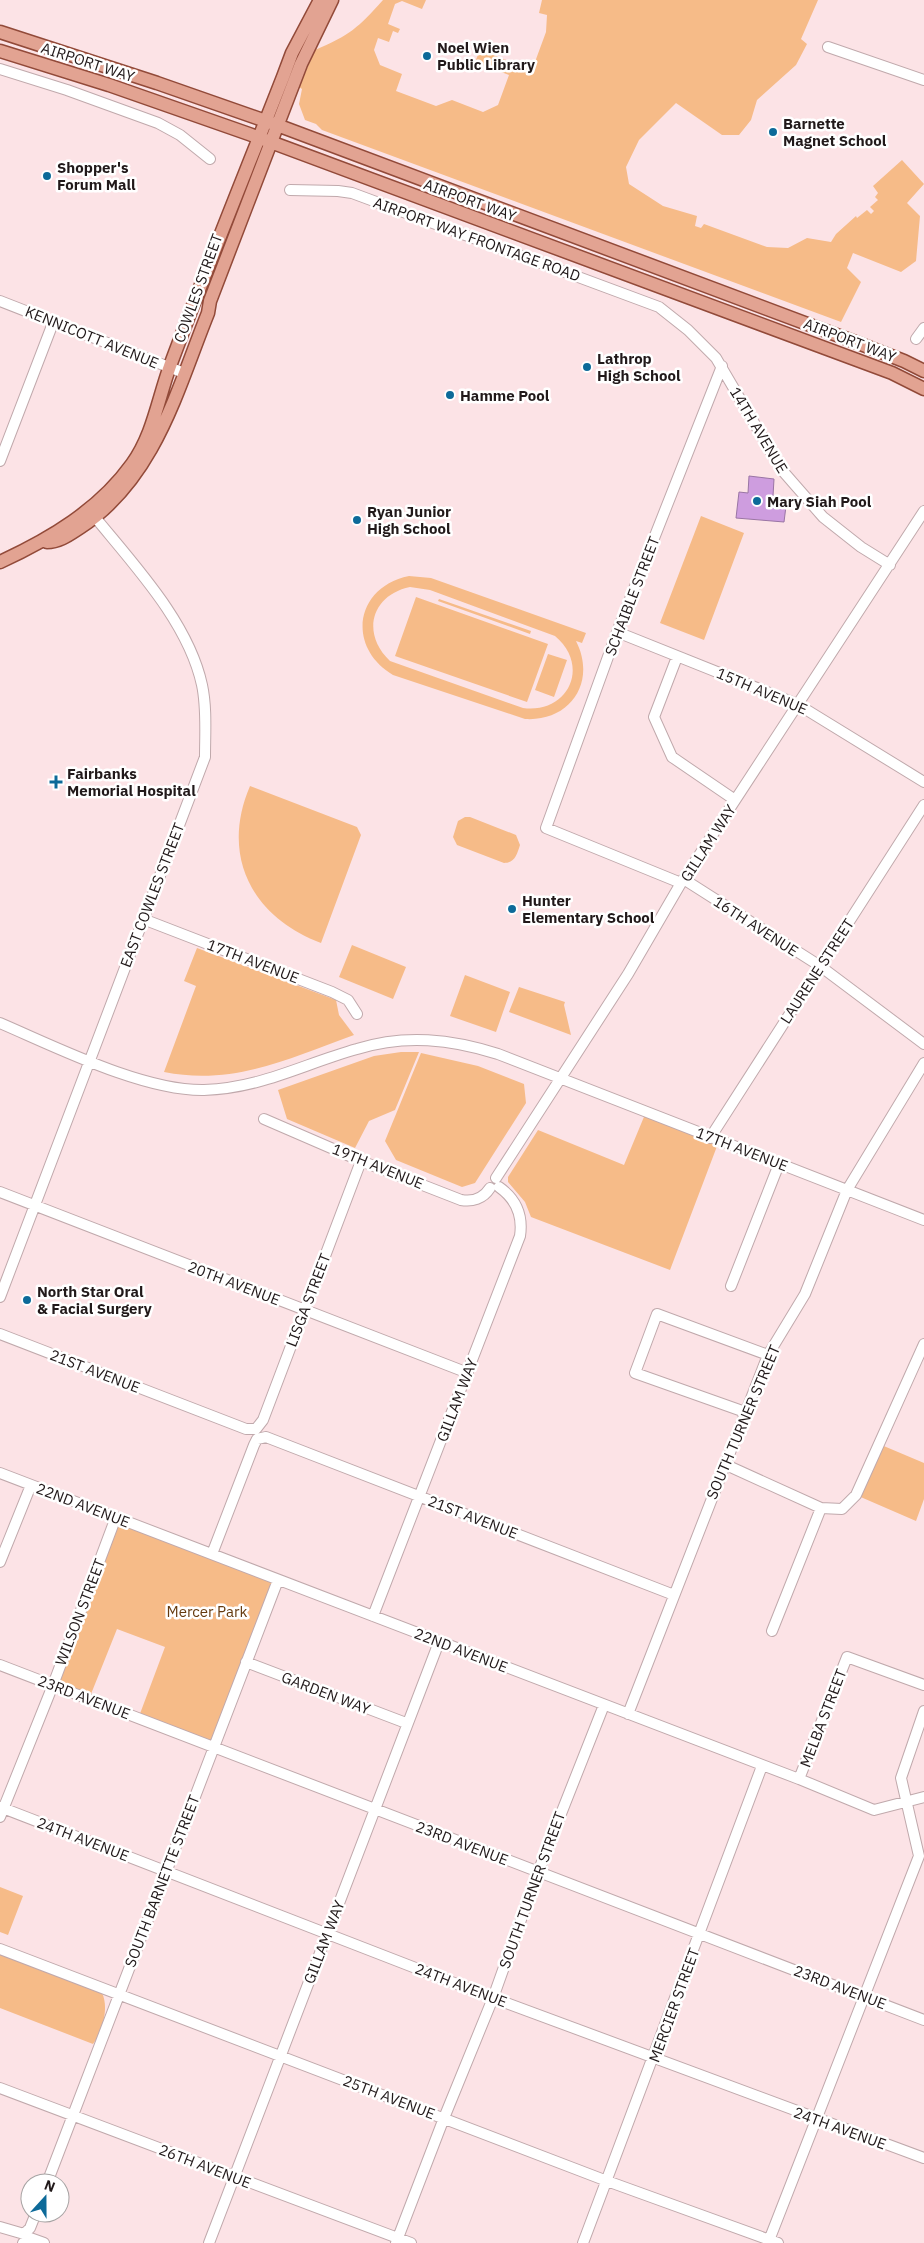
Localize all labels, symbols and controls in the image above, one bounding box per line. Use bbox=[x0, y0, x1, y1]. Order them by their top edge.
street label: AIRPORT WAY bbox=[39, 38, 137, 86]
place label: Noel Wien Public Library bbox=[437, 38, 535, 74]
marker: Noel Wien Public Library bbox=[421, 50, 433, 62]
place label: Barnette Magnet School bbox=[783, 114, 887, 150]
marker: Barnette Magnet School bbox=[767, 126, 779, 138]
place label: Shopper's Forum Mall bbox=[57, 158, 136, 194]
marker: Shopper's Forum Mall bbox=[41, 170, 53, 182]
street label: AIRPORT WAY bbox=[421, 174, 519, 226]
street label: AIRPORT WAY FRONTAGE ROAD bbox=[371, 193, 583, 285]
street label: COWLES STREET bbox=[170, 231, 227, 345]
street label: KENNICOTT AVENUE bbox=[22, 302, 162, 372]
street label: AIRPORT WAY bbox=[801, 314, 899, 366]
place label: Lathrop High School bbox=[597, 349, 681, 385]
marker: Lathrop High School bbox=[581, 361, 593, 373]
street label: 14TH AVENUE bbox=[726, 383, 792, 477]
place label: Hamme Pool bbox=[460, 386, 550, 405]
marker: Hamme Pool bbox=[444, 389, 456, 401]
place label: Mary Siah Pool bbox=[767, 492, 872, 511]
marker: Mary Siah Pool bbox=[751, 495, 763, 507]
place label: Ryan Junior High School bbox=[367, 502, 451, 538]
marker: Ryan Junior High School bbox=[351, 514, 363, 526]
street label: SCHAIBLE STREET bbox=[600, 533, 664, 659]
street label: 15TH AVENUE bbox=[714, 663, 810, 719]
place label: Fairbanks Memorial Hospital bbox=[67, 764, 196, 800]
marker: Fairbanks Memorial Hospital bbox=[49, 775, 63, 789]
street label: GILLAM WAY bbox=[676, 801, 740, 885]
street label: EAST COWLES STREET bbox=[116, 820, 189, 970]
place label: Hunter Elementary School bbox=[522, 891, 655, 927]
street label: 16TH AVENUE bbox=[710, 892, 802, 960]
marker: Hunter Elementary School bbox=[506, 903, 518, 915]
street label: LAURENE STREET bbox=[776, 915, 858, 1027]
street label: 17TH AVENUE bbox=[204, 935, 302, 987]
street label: 17TH AVENUE bbox=[693, 1123, 791, 1175]
street label: 19TH AVENUE bbox=[329, 1139, 427, 1193]
street label: LISGA STREET bbox=[281, 1250, 335, 1349]
street label: 20TH AVENUE bbox=[185, 1257, 283, 1309]
place label: North Star Oral & Facial Surgery bbox=[37, 1282, 152, 1318]
marker: North Star Oral & Facial Surgery bbox=[21, 1294, 33, 1306]
street label: SOUTH TURNER STREET bbox=[702, 1342, 784, 1502]
street label: 21ST AVENUE bbox=[47, 1345, 143, 1397]
street label: GILLAM WAY bbox=[432, 1355, 482, 1445]
street label: 22ND AVENUE bbox=[34, 1478, 132, 1532]
street label: 21ST AVENUE bbox=[425, 1491, 521, 1543]
street label: WILSON STREET bbox=[51, 1555, 109, 1668]
park label: Mercer Park bbox=[167, 1602, 248, 1621]
street label: 22ND AVENUE bbox=[412, 1623, 510, 1677]
street label: MELBA STREET bbox=[795, 1666, 851, 1770]
street label: GARDEN WAY bbox=[279, 1667, 373, 1719]
street label: 23RD AVENUE bbox=[35, 1671, 133, 1723]
street label: SOUTH BARNETTE STREET bbox=[120, 1792, 204, 1970]
street label: SOUTH TURNER STREET bbox=[495, 1808, 569, 1971]
street label: 24TH AVENUE bbox=[34, 1813, 132, 1865]
street label: 23RD AVENUE bbox=[413, 1817, 511, 1869]
street label: GILLAM WAY bbox=[299, 1897, 349, 1987]
street label: MERCIER STREET bbox=[644, 1945, 704, 2065]
street label: 24TH AVENUE bbox=[412, 1959, 510, 2011]
street label: 23RD AVENUE bbox=[791, 1961, 889, 2013]
street label: 25TH AVENUE bbox=[340, 2071, 438, 2123]
street label: 24TH AVENUE bbox=[791, 2102, 889, 2154]
street label: 26TH AVENUE bbox=[156, 2140, 254, 2192]
north arrow bbox=[20, 2173, 70, 2223]
text: N bbox=[42, 2176, 58, 2196]

